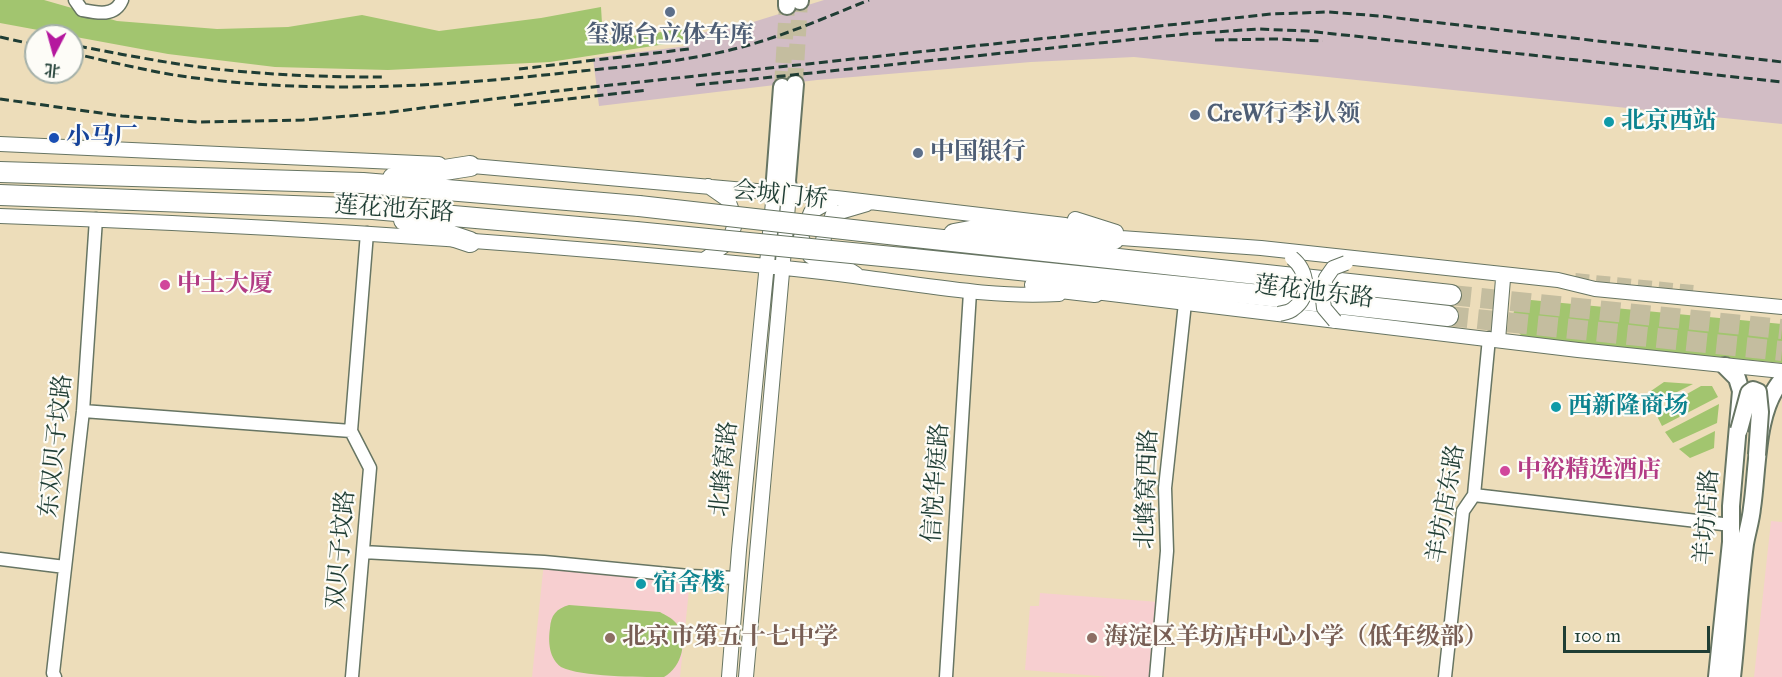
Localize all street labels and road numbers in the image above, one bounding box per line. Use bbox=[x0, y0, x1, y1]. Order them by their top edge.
street label: 会城门桥 bbox=[731, 177, 829, 215]
street label: 莲花池东路 bbox=[333, 191, 455, 229]
street label: 莲花池东路 bbox=[1253, 271, 1375, 315]
street label: 东双贝子坟路 bbox=[35, 373, 79, 519]
street label: 北蜂窝路 bbox=[706, 420, 744, 518]
street label: 信悦华庭路 bbox=[918, 422, 956, 544]
street label: 北蜂窝西路 bbox=[1132, 429, 1164, 549]
street label: 羊坊店东路 bbox=[1422, 442, 1472, 566]
street label: 羊坊店路 bbox=[1690, 468, 1726, 566]
street label: 双贝子坟路 bbox=[322, 489, 362, 611]

